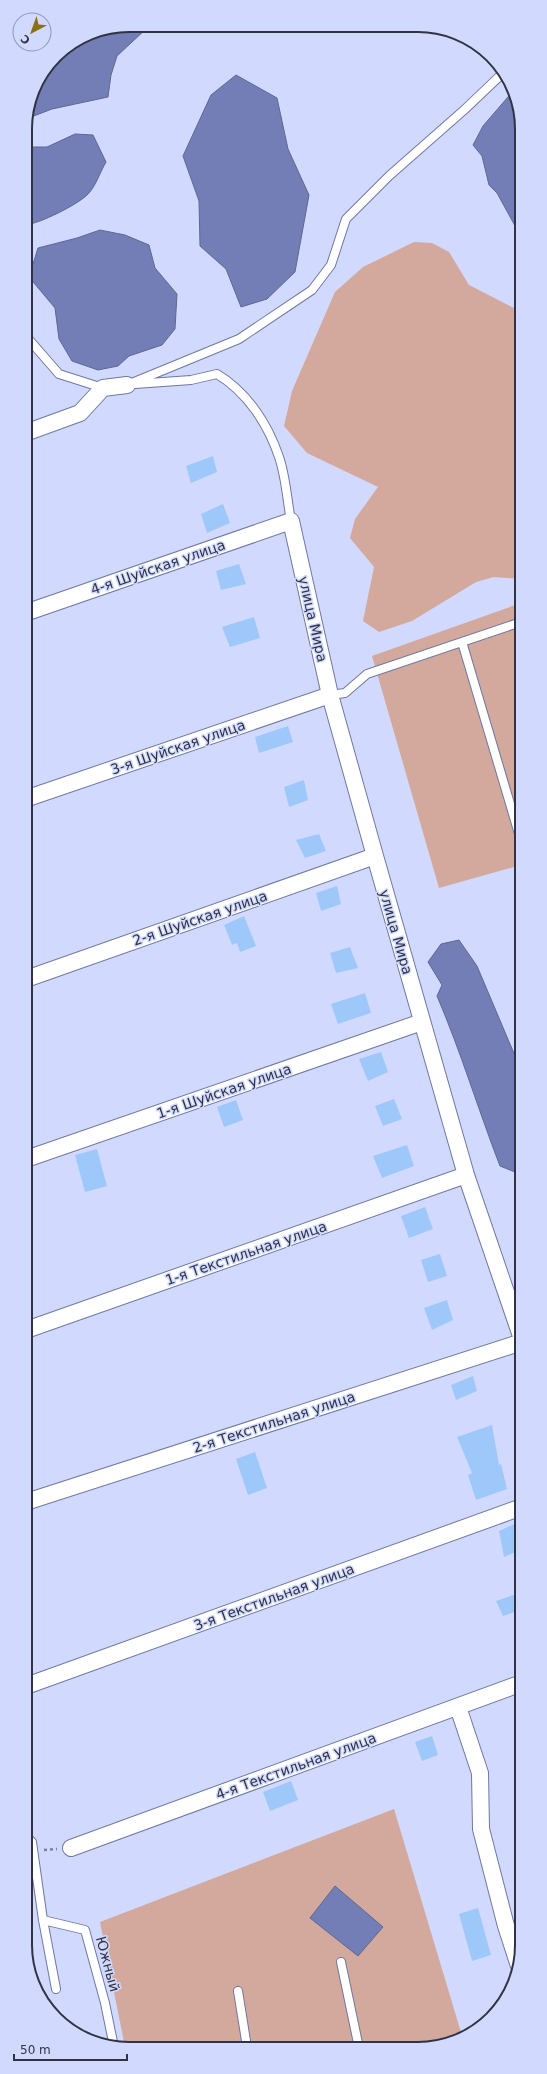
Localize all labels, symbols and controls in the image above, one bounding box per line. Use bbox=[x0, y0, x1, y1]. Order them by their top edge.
north arrow bbox=[12, 12, 52, 52]
text: С bbox=[18, 32, 33, 47]
street label: 4-я Шуйская улица bbox=[89, 536, 227, 598]
street label: улица Мира bbox=[295, 575, 331, 663]
street label: 3-я Шуйская улица bbox=[109, 716, 247, 778]
street label: 2-я Шуйская улица bbox=[131, 887, 269, 949]
street label: улица Мира bbox=[376, 888, 416, 976]
street label: 1-я Шуйская улица bbox=[155, 1060, 293, 1122]
street label: 1-я Текстильная улица bbox=[163, 1218, 329, 1288]
street label: 2-я Текстильная улица bbox=[191, 1388, 357, 1456]
street label: 3-я Текстильная улица bbox=[192, 1560, 356, 1634]
street label: 4-я Текстильная улица bbox=[214, 1729, 378, 1803]
street label: Южный bbox=[93, 1934, 123, 1994]
scale bar bbox=[14, 2036, 127, 2062]
text: 50 m bbox=[20, 2043, 51, 2057]

